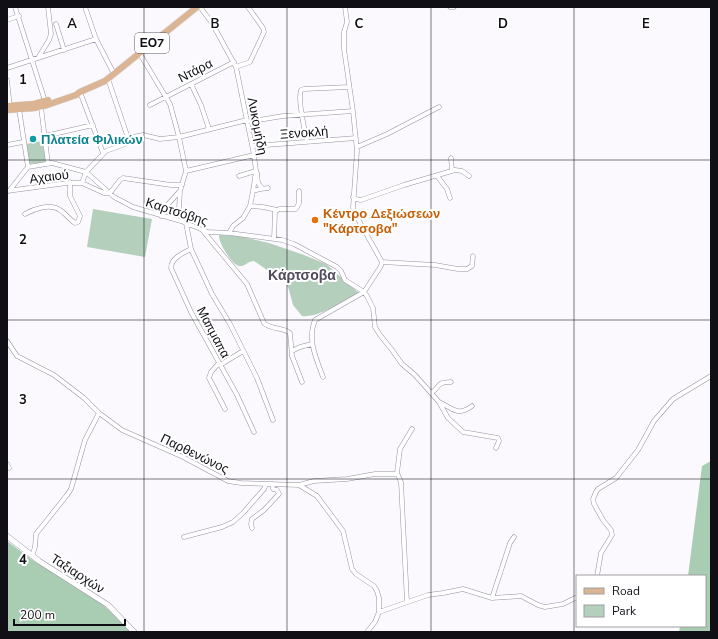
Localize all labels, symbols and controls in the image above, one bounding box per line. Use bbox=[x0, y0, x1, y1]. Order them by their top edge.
text: A bbox=[67, 15, 77, 33]
text: B bbox=[211, 15, 220, 33]
text: C bbox=[355, 15, 364, 33]
text: D bbox=[498, 15, 508, 33]
text: E bbox=[642, 15, 650, 33]
road number: ΕΟ7 bbox=[135, 33, 169, 53]
street label: Ντάρα bbox=[175, 54, 216, 87]
text: 1 bbox=[19, 71, 27, 89]
street label: Λυκομήδη bbox=[243, 96, 271, 157]
street label: Ξενοκλή bbox=[279, 122, 329, 144]
place label: Πλατεία Φιλικών bbox=[41, 131, 143, 149]
marker: Πλατεία Φιλικών bbox=[28, 134, 38, 144]
street label: Αχαιού bbox=[28, 166, 70, 188]
street label: Καρτσόβης bbox=[143, 193, 210, 230]
place label: Κέντρο Δεξιώσεων "Κάρτσοβα" bbox=[323, 205, 440, 238]
marker: Κέντρο Δεξιώσεων "Κάρτσοβα" bbox=[310, 215, 320, 225]
text: 2 bbox=[19, 231, 27, 249]
district label: Κάρτσοβα bbox=[268, 266, 336, 285]
street label: Μαπμαπα bbox=[192, 304, 234, 362]
text: 3 bbox=[19, 391, 27, 409]
street label: Παρθενώνος bbox=[157, 430, 232, 478]
street label: Ταξιαρχών bbox=[47, 550, 108, 598]
text: 4 bbox=[19, 551, 27, 569]
legend bbox=[576, 575, 706, 627]
text: Road bbox=[612, 583, 640, 599]
scale bar bbox=[14, 601, 125, 627]
text: Park bbox=[612, 603, 637, 619]
text: 200 m bbox=[20, 607, 55, 623]

